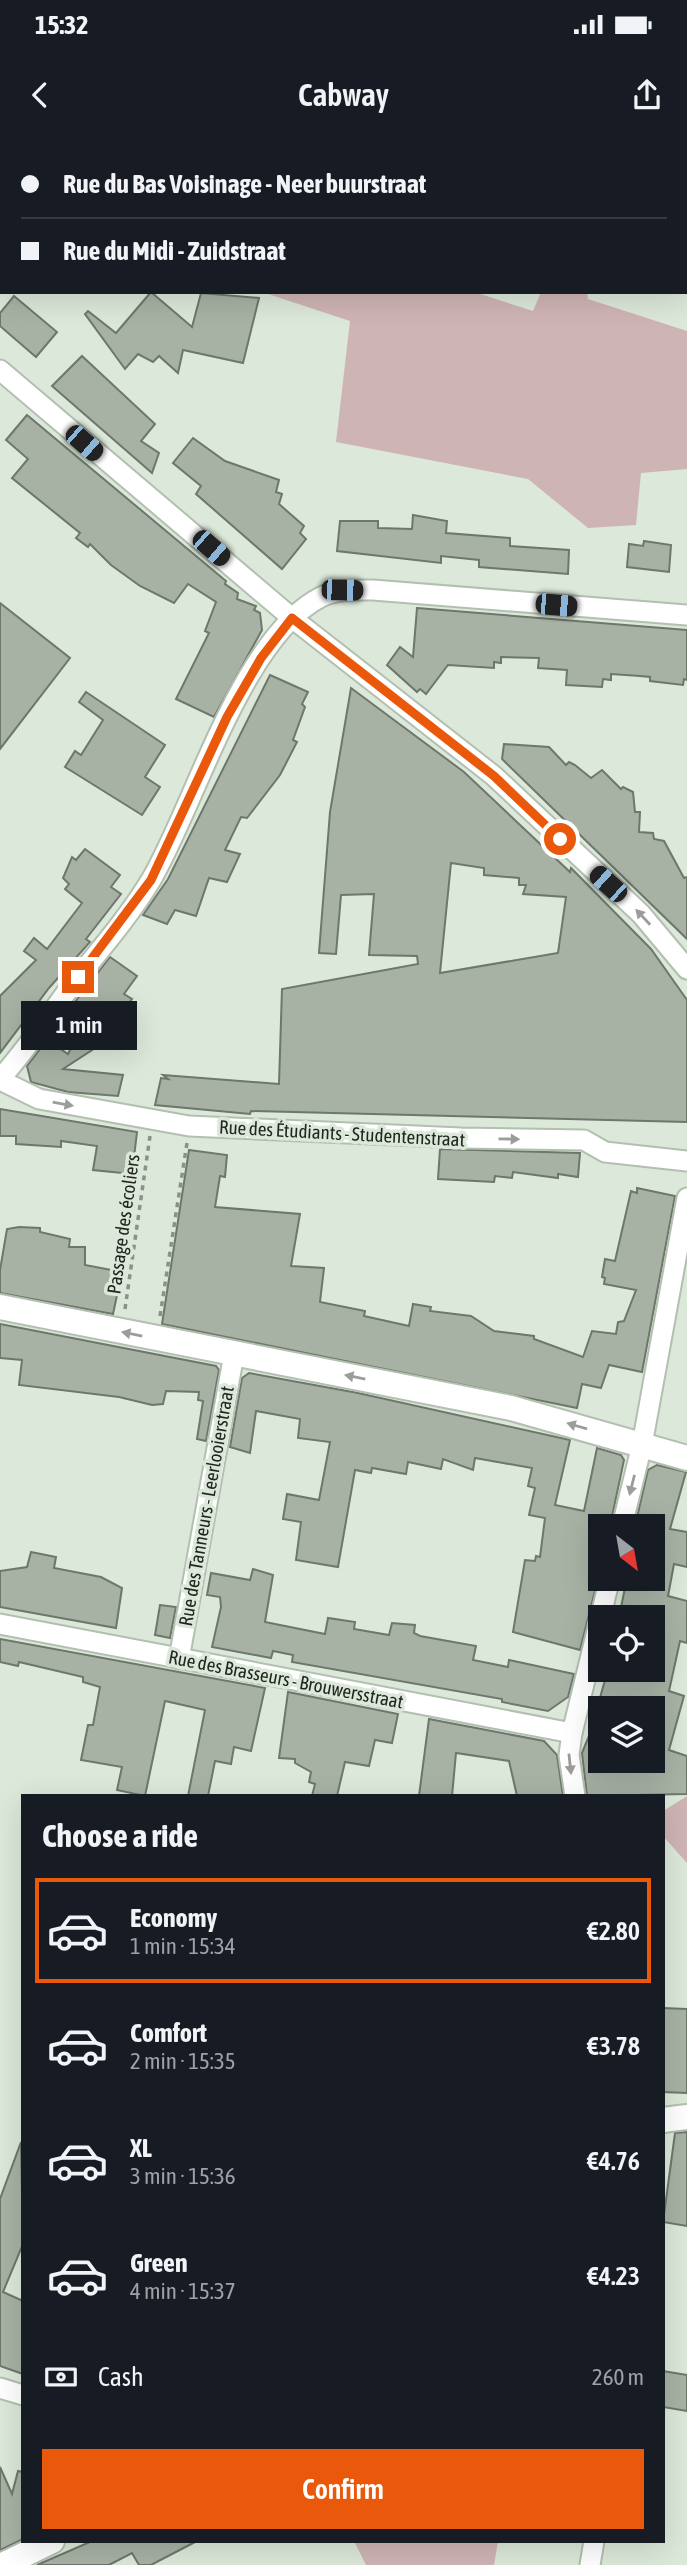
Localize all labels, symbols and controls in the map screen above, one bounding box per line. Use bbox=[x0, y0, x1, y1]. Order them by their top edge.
text: 15:32 bbox=[35, 10, 89, 40]
icon: back bbox=[21, 76, 59, 114]
text: Cabway bbox=[298, 76, 389, 113]
icon: share bbox=[628, 76, 666, 114]
text: Rue du Bas Voisinage - Neer buurstraat bbox=[63, 169, 426, 199]
text: Rue du Midi - Zuidstraat bbox=[63, 236, 286, 266]
car bbox=[62, 421, 107, 465]
car bbox=[189, 526, 234, 570]
car bbox=[321, 579, 364, 601]
car bbox=[535, 593, 578, 617]
route start bbox=[544, 823, 576, 855]
car bbox=[586, 862, 631, 906]
one-way arrow bbox=[636, 909, 652, 926]
route end bbox=[62, 961, 94, 993]
callout: 1 min bbox=[20, 1002, 136, 1050]
text: 1 min bbox=[56, 1012, 102, 1038]
one-way arrow bbox=[52, 1099, 74, 1110]
street label: Rue des Étudiants - Studentenstraat bbox=[218, 1116, 466, 1150]
one-way arrow bbox=[498, 1133, 520, 1145]
street label: Passage des écoliers bbox=[102, 1152, 144, 1295]
one-way arrow bbox=[121, 1328, 143, 1339]
one-way arrow bbox=[344, 1372, 366, 1383]
street label: Rue des Tanneurs - Leerlooierstraat bbox=[174, 1384, 238, 1628]
one-way arrow bbox=[566, 1420, 587, 1430]
one-way arrow bbox=[626, 1475, 637, 1497]
north arrow bbox=[588, 1514, 665, 1591]
map controls bbox=[588, 1514, 665, 1773]
button: locate bbox=[588, 1605, 665, 1682]
street label: Rue des Brasseurs - Brouwersstraat bbox=[167, 1645, 405, 1713]
button: layers bbox=[588, 1696, 665, 1773]
one-way arrow bbox=[565, 1753, 576, 1775]
text: Choose a ride bbox=[42, 1817, 198, 1854]
icon: car bbox=[46, 1899, 109, 1962]
text: Economy bbox=[130, 1903, 217, 1933]
text: €2.80 bbox=[587, 1916, 640, 1946]
text: 1 min · 15:34 bbox=[130, 1933, 236, 1959]
icon: car bbox=[46, 2014, 109, 2077]
text: Comfort bbox=[130, 2018, 207, 2048]
text: €3.78 bbox=[587, 2031, 640, 2061]
text: 2 min · 15:35 bbox=[130, 2048, 236, 2074]
icon: car bbox=[46, 2129, 109, 2192]
text: XL bbox=[130, 2133, 152, 2163]
text: €4.76 bbox=[587, 2146, 640, 2176]
text: 3 min · 15:36 bbox=[130, 2163, 236, 2189]
icon: car bbox=[46, 2244, 109, 2307]
text: Green bbox=[130, 2248, 188, 2278]
text: €4.23 bbox=[587, 2261, 640, 2291]
text: 4 min · 15:37 bbox=[130, 2278, 236, 2304]
icon: cash bbox=[42, 2358, 80, 2396]
text: Cash bbox=[98, 2362, 144, 2392]
text: 260 m bbox=[592, 2364, 644, 2390]
button: Confirm bbox=[42, 2449, 644, 2529]

